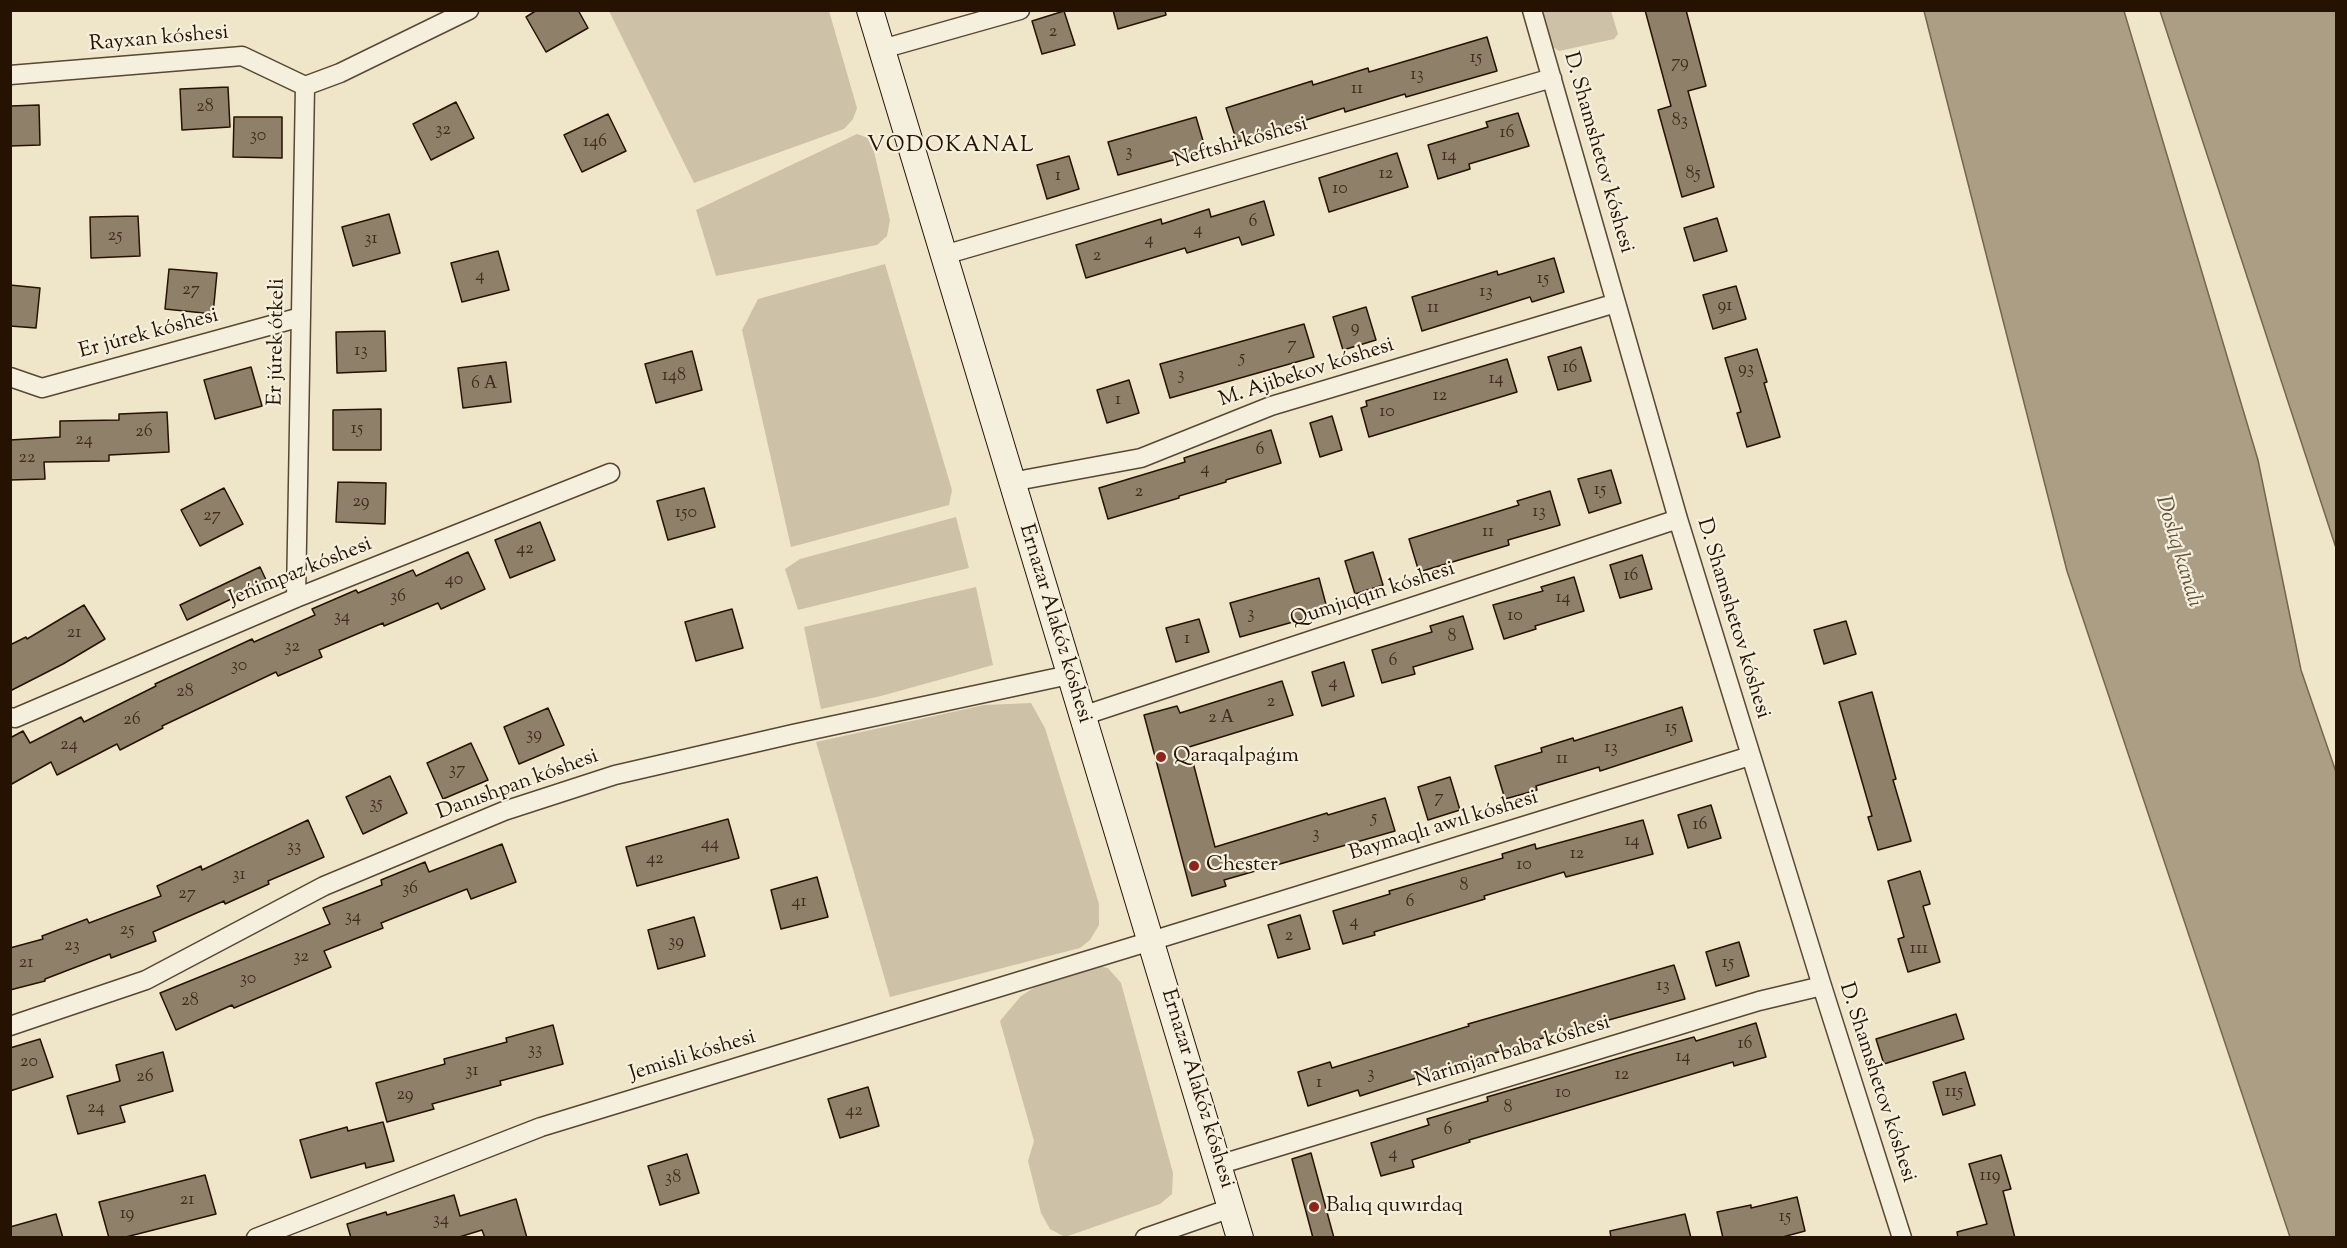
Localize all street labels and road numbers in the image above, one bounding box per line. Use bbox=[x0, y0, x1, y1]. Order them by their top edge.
street label: Rayxan kóshesi bbox=[88, 21, 230, 59]
street label: D. Shamshetov kóshesi bbox=[1556, 49, 1638, 257]
street label: Neftshi kóshesi bbox=[1171, 113, 1311, 175]
street label: Er júrek ótkeli bbox=[264, 278, 292, 406]
street label: Er júrek kóshesi bbox=[76, 304, 222, 366]
street label: M. Ajibekov kóshesi bbox=[1216, 334, 1398, 414]
street label: D. Shamshetov kóshesi bbox=[1690, 516, 1774, 722]
street label: Ernazar Alakóz kóshesi bbox=[1012, 521, 1096, 727]
street label: Jeńimpaz kóshesi bbox=[226, 533, 376, 613]
street label: Qumjıqqın kóshesi bbox=[1288, 558, 1458, 634]
street label: Danıshpan kóshesi bbox=[434, 745, 602, 827]
street label: Baymaqlı awıl kóshesi bbox=[1347, 786, 1541, 868]
street label: D. Shamshetov kóshesi bbox=[1832, 980, 1920, 1186]
street label: Ernazar Alakóz kóshesi bbox=[1154, 986, 1238, 1192]
street label: Narimjan baba kóshesi bbox=[1412, 1011, 1614, 1095]
street label: Jemisli kóshesi bbox=[627, 1026, 759, 1088]

